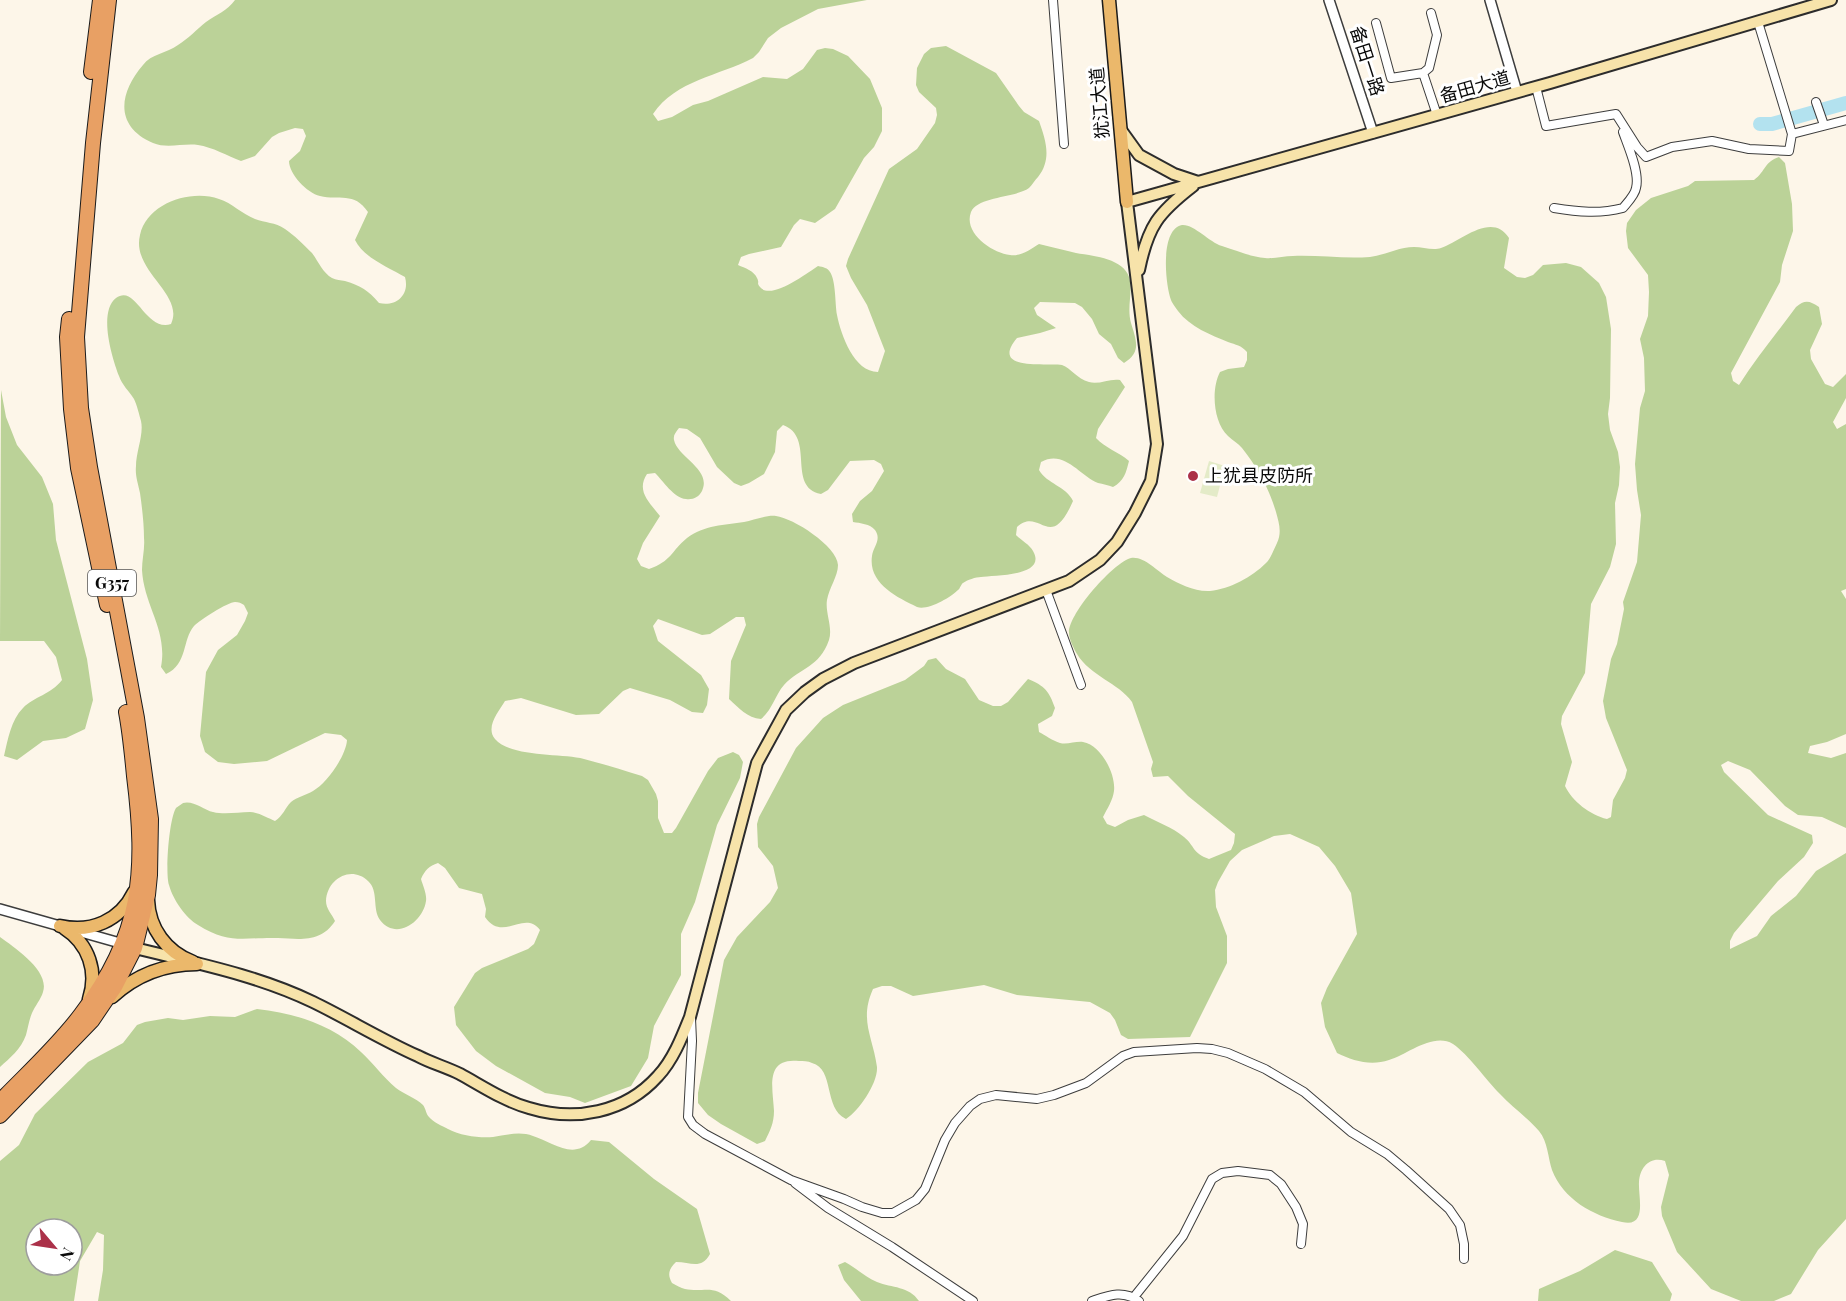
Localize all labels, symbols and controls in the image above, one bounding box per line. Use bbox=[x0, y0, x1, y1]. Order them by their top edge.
street label: 备田一路 bbox=[1345, 23, 1390, 99]
street label: 备田大道 bbox=[1437, 65, 1513, 107]
street label: 犹江大道 bbox=[1084, 66, 1114, 140]
place label: 上犹县皮防所 bbox=[1205, 463, 1313, 487]
marker: 上犹县皮防所 bbox=[1186, 469, 1200, 483]
road number: G357 bbox=[88, 570, 136, 596]
north arrow bbox=[24, 1217, 84, 1277]
text: N bbox=[55, 1244, 80, 1265]

